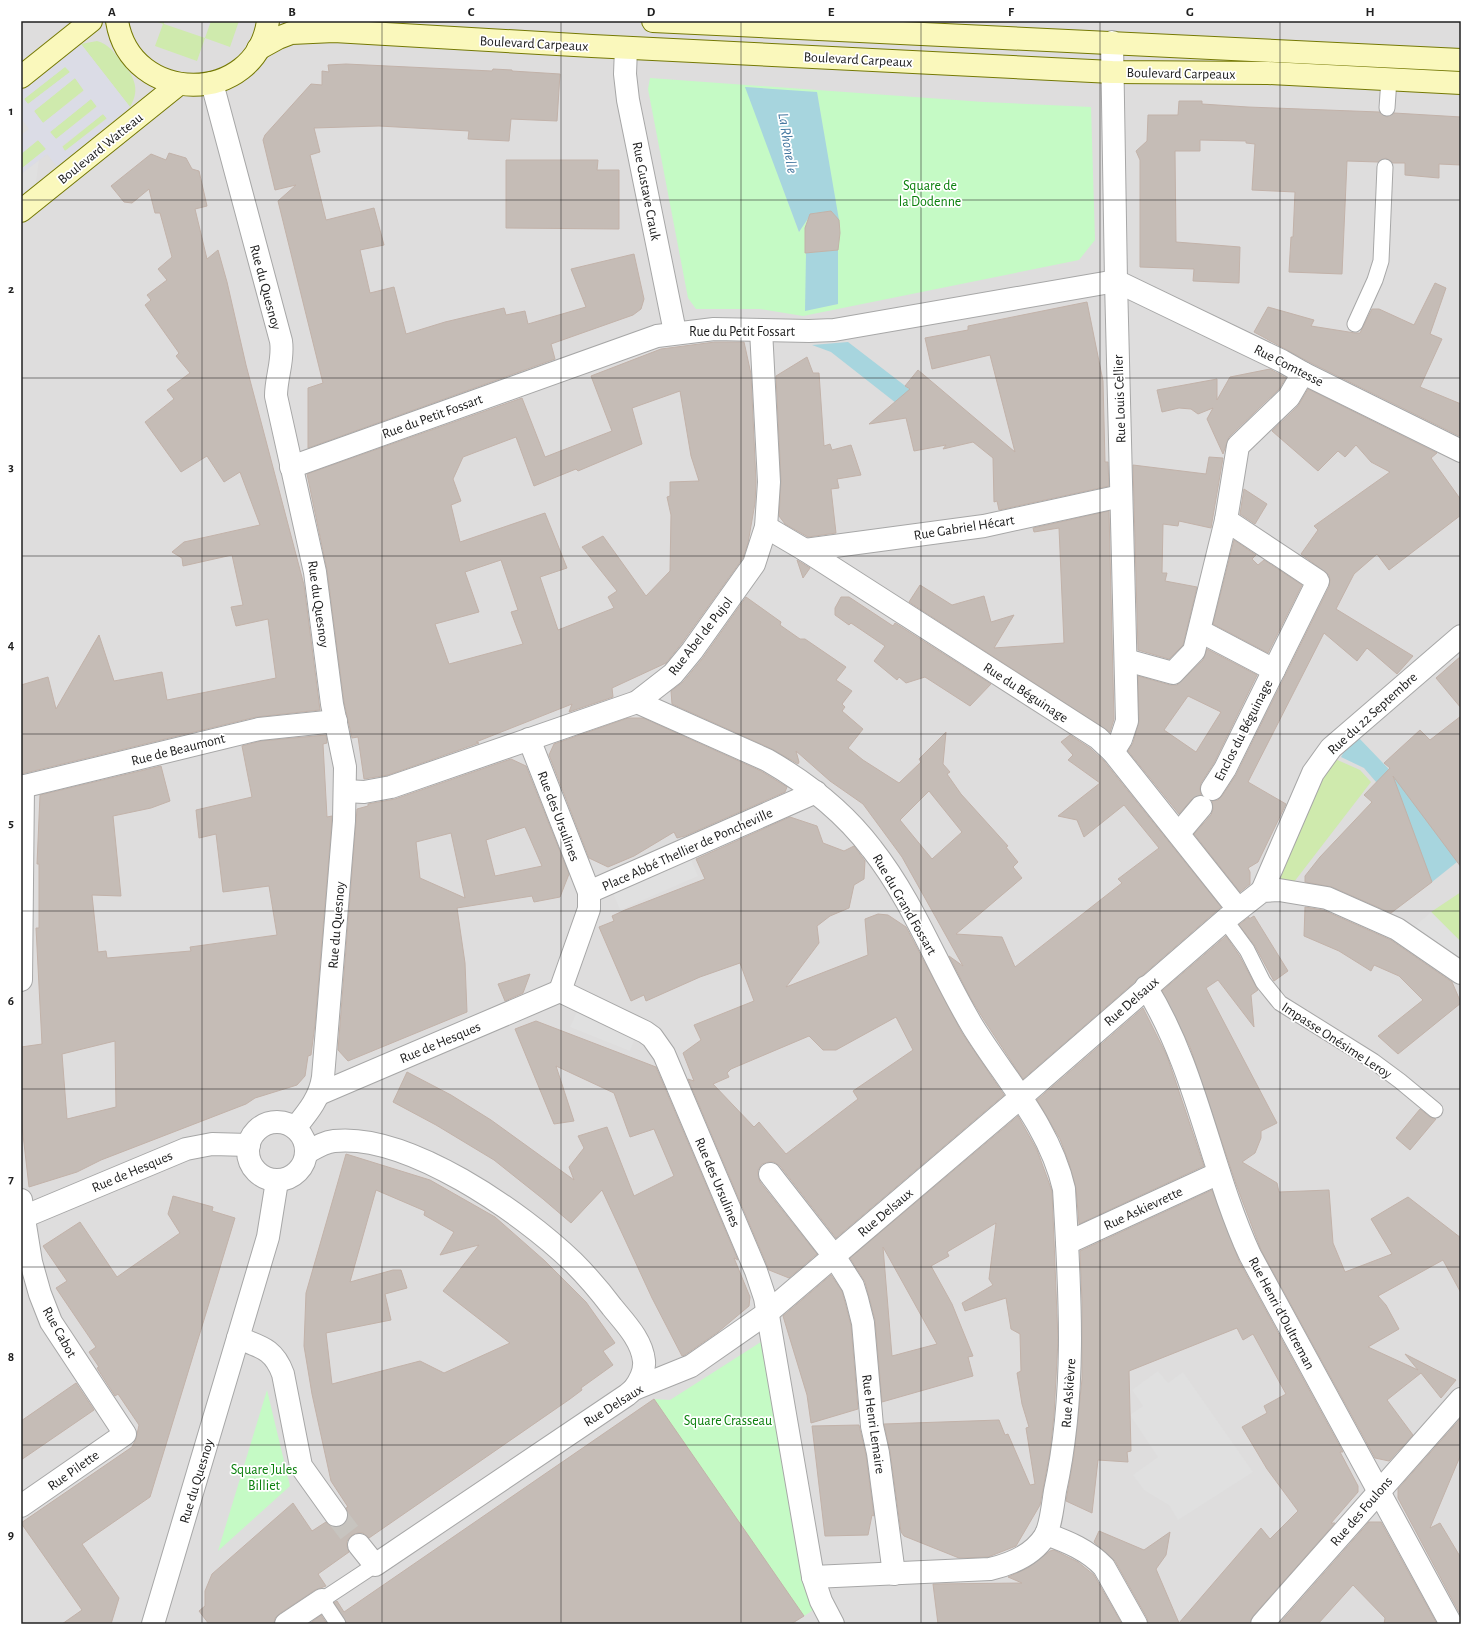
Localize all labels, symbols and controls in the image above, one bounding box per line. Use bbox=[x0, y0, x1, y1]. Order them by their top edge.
text: A bbox=[108, 6, 116, 19]
text: B bbox=[288, 6, 296, 19]
text: C bbox=[468, 6, 475, 19]
text: D bbox=[647, 6, 656, 19]
text: E bbox=[828, 6, 835, 19]
text: F bbox=[1008, 6, 1015, 19]
text: G bbox=[1186, 6, 1194, 19]
text: H bbox=[1365, 6, 1375, 19]
street label: Boulevard Carpeaux bbox=[479, 34, 589, 54]
street label: Boulevard Carpeaux bbox=[803, 50, 913, 70]
street label: Boulevard Carpeaux bbox=[1126, 66, 1236, 82]
text: 1 bbox=[9, 105, 13, 118]
street label: Boulevard Watteau bbox=[56, 110, 146, 187]
water label: La Rhonelle bbox=[775, 112, 800, 175]
street label: Rue Gustave Crauk bbox=[630, 141, 663, 242]
park label: Square de la Dodenne bbox=[899, 179, 961, 209]
street label: Rue du Quesnoy bbox=[247, 243, 283, 331]
text: 2 bbox=[8, 283, 14, 296]
street label: Rue du Petit Fossart bbox=[689, 325, 796, 339]
street label: Rue Comtesse bbox=[1252, 342, 1326, 389]
street label: Rue Louis Cellier bbox=[1111, 354, 1129, 444]
street label: Rue du Petit Fossart bbox=[380, 392, 485, 442]
text: 3 bbox=[8, 461, 14, 474]
street label: Rue Gabriel Hécart bbox=[913, 513, 1016, 543]
street label: Rue du Quesnoy bbox=[305, 560, 331, 649]
street label: Rue Abel de Pujol bbox=[666, 595, 736, 678]
text: 4 bbox=[8, 639, 15, 652]
street label: Rue du Béguinage bbox=[981, 660, 1070, 725]
street label: Rue du 22 Septembre bbox=[1325, 670, 1420, 757]
street label: Enclos du Béguinage bbox=[1212, 677, 1275, 783]
street label: Rue de Beaumont bbox=[130, 731, 227, 768]
street label: Rue des Ursulines bbox=[534, 769, 582, 863]
street label: Place Abbé Thellier de Poncheville bbox=[600, 806, 775, 894]
text: 5 bbox=[8, 817, 14, 830]
street label: Rue du Grand Fossart bbox=[870, 852, 939, 958]
street label: Rue du Quesnoy bbox=[326, 881, 348, 969]
street label: Rue Delsaux bbox=[1102, 974, 1162, 1029]
text: 6 bbox=[8, 995, 14, 1008]
street label: Impasse Onésime Leroy bbox=[1279, 1000, 1394, 1082]
street label: Rue de Hesques bbox=[398, 1020, 483, 1066]
street label: Rue des Ursulines bbox=[692, 1136, 742, 1229]
street label: Rue de Hesques bbox=[90, 1149, 175, 1195]
text: 7 bbox=[8, 1173, 14, 1186]
street label: Rue Askievrette bbox=[1102, 1185, 1185, 1233]
street label: Rue Delsaux bbox=[855, 1186, 916, 1240]
street label: Rue Henri d'Oultreman bbox=[1245, 1255, 1317, 1372]
street label: Rue Cabot bbox=[40, 1305, 79, 1361]
text: 8 bbox=[8, 1351, 14, 1364]
street label: Rue Askièvre bbox=[1060, 1358, 1078, 1428]
street label: Rue Henri Lemaire bbox=[859, 1373, 887, 1475]
street label: Rue Delsaux bbox=[581, 1382, 646, 1430]
park label: Square Crasseau bbox=[684, 1414, 772, 1428]
street label: Rue du Quesnoy bbox=[177, 1437, 216, 1525]
street label: Rue Pilette bbox=[45, 1448, 102, 1494]
park label: Square Jules Billiet bbox=[231, 1463, 297, 1493]
street label: Rue des Foulons bbox=[1328, 1474, 1395, 1549]
text: 9 bbox=[8, 1529, 14, 1542]

